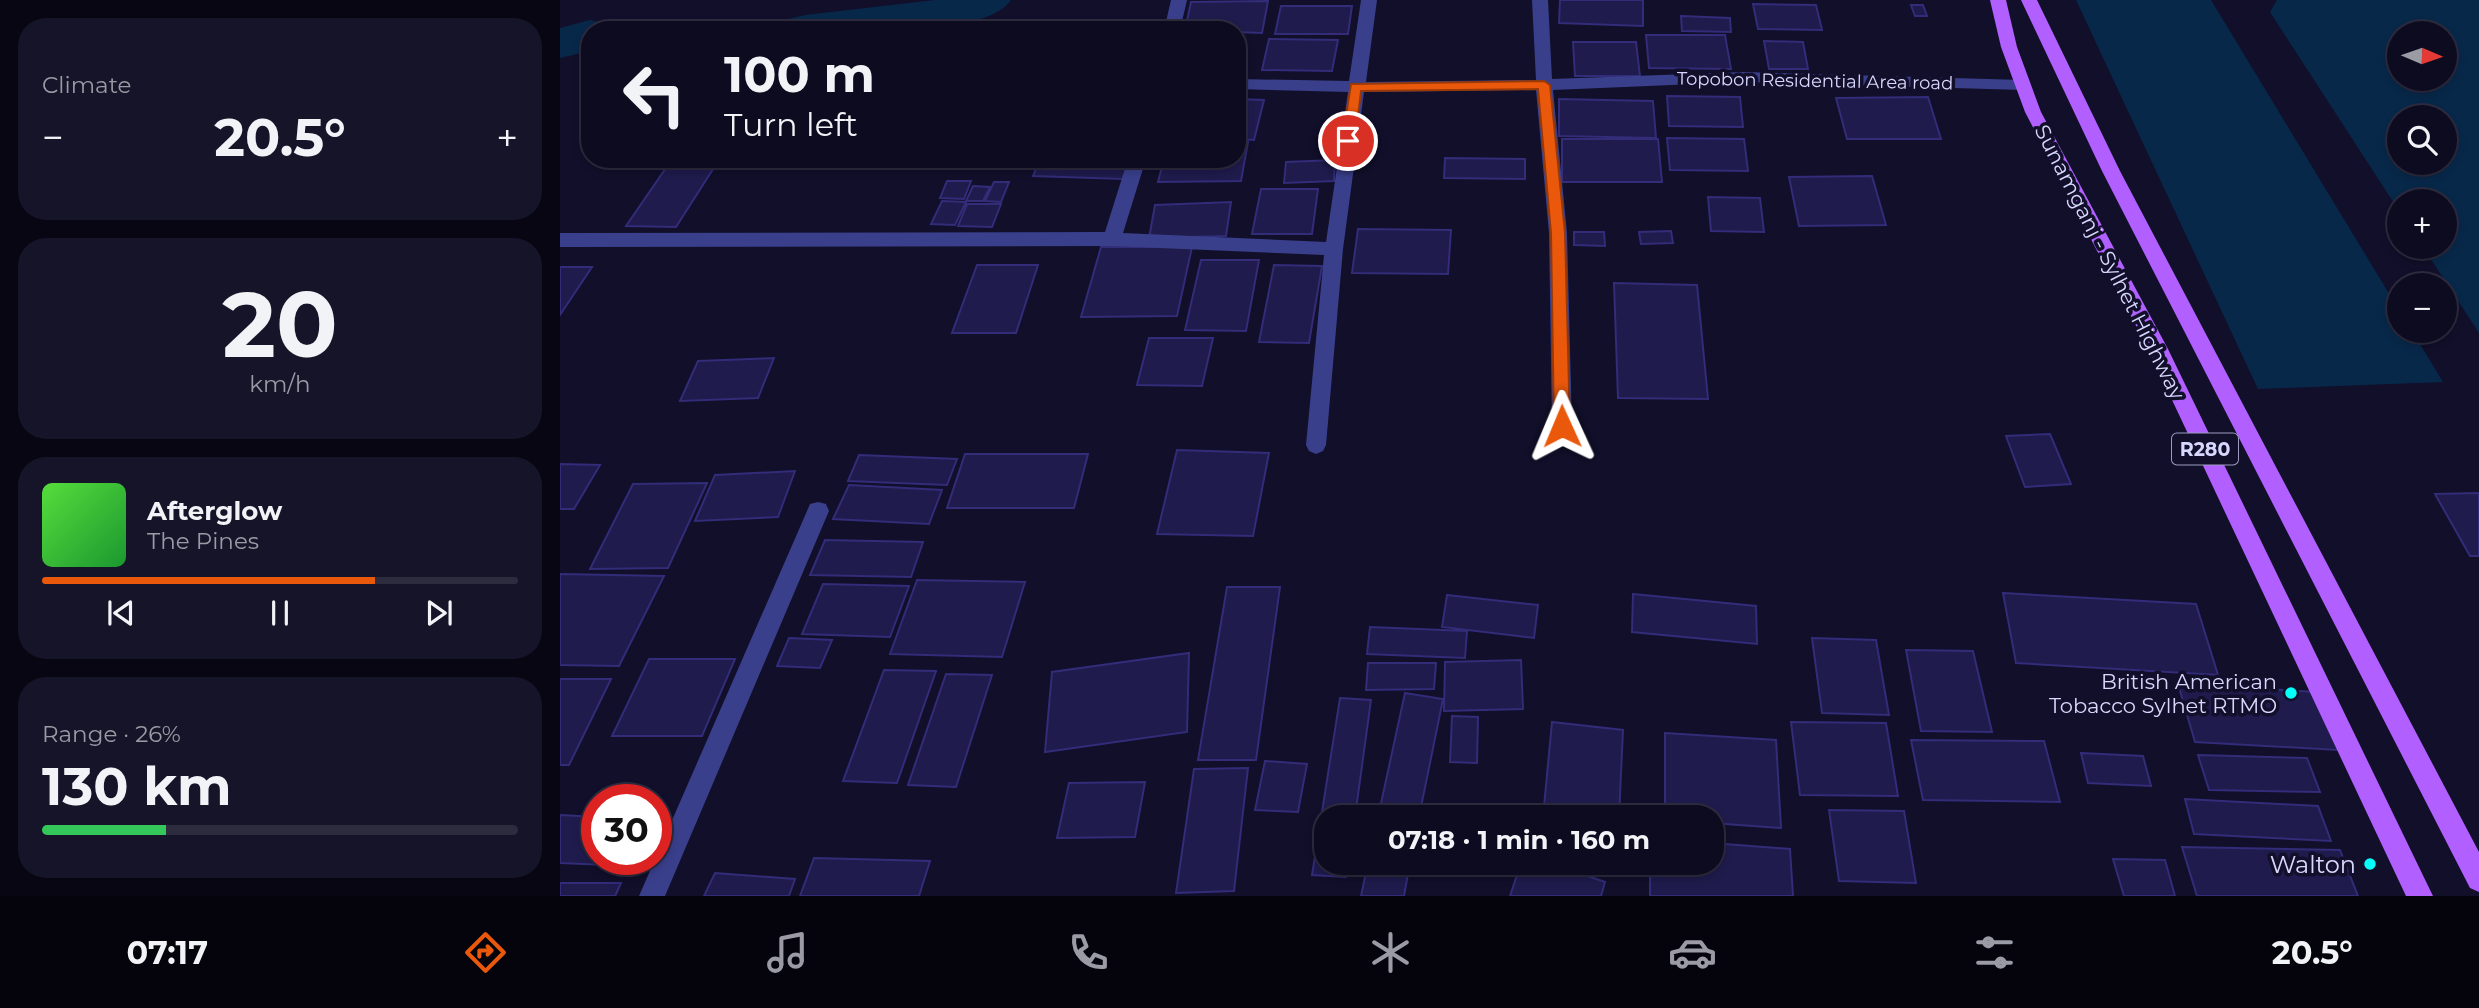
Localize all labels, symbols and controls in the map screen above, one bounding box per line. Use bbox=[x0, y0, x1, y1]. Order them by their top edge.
north arrow bbox=[2387, 21, 2457, 91]
map controls bbox=[2387, 21, 2457, 343]
text: 100 m bbox=[724, 45, 875, 104]
icon: left bbox=[609, 49, 700, 140]
street label: Topobon Residential Area road bbox=[1677, 68, 1953, 94]
text: Climate bbox=[42, 71, 131, 99]
text: Turn left bbox=[724, 105, 858, 144]
button: search bbox=[2387, 105, 2457, 175]
text: 20.5° bbox=[214, 106, 346, 169]
pin bbox=[1318, 111, 1378, 171]
text: − bbox=[42, 114, 64, 161]
text: + bbox=[496, 114, 518, 161]
street label: Sunamganj - Sylhet Highway bbox=[2030, 120, 2191, 404]
icon: arrive bbox=[1329, 122, 1367, 160]
button: + bbox=[2387, 189, 2457, 259]
text: 20 bbox=[222, 269, 338, 380]
button: − bbox=[2387, 273, 2457, 343]
text: km/h bbox=[249, 370, 311, 398]
position arrow bbox=[1525, 389, 1599, 463]
road number: R280 bbox=[2172, 433, 2238, 464]
text: Afterglow bbox=[147, 495, 282, 527]
text: The Pines bbox=[147, 527, 259, 555]
icon: previous bbox=[102, 594, 140, 632]
icon: pause bbox=[261, 594, 299, 632]
icon: next bbox=[420, 594, 458, 632]
place label: British American Tobacco Sylhet RTMO bbox=[2049, 669, 2277, 718]
marker: British American Tobacco Sylhet RTMO bbox=[2283, 685, 2299, 701]
text: Range · 26% bbox=[42, 720, 181, 748]
text: 130 km bbox=[42, 755, 232, 818]
speed limit sign: 30 bbox=[581, 784, 672, 875]
text: 07:18 · 1 min · 160 m bbox=[1388, 824, 1650, 856]
place label: Walton bbox=[2270, 850, 2356, 879]
marker: Walton bbox=[2362, 856, 2378, 872]
icon: directions bbox=[461, 928, 510, 977]
icon: music bbox=[763, 928, 812, 977]
icon: phone bbox=[1064, 928, 1113, 977]
icon: climate bbox=[1366, 928, 1415, 977]
icon: car bbox=[1668, 928, 1717, 977]
icon: filters bbox=[1970, 928, 2019, 977]
text: 07:17 bbox=[126, 933, 208, 972]
text: 20.5° bbox=[2272, 933, 2353, 972]

